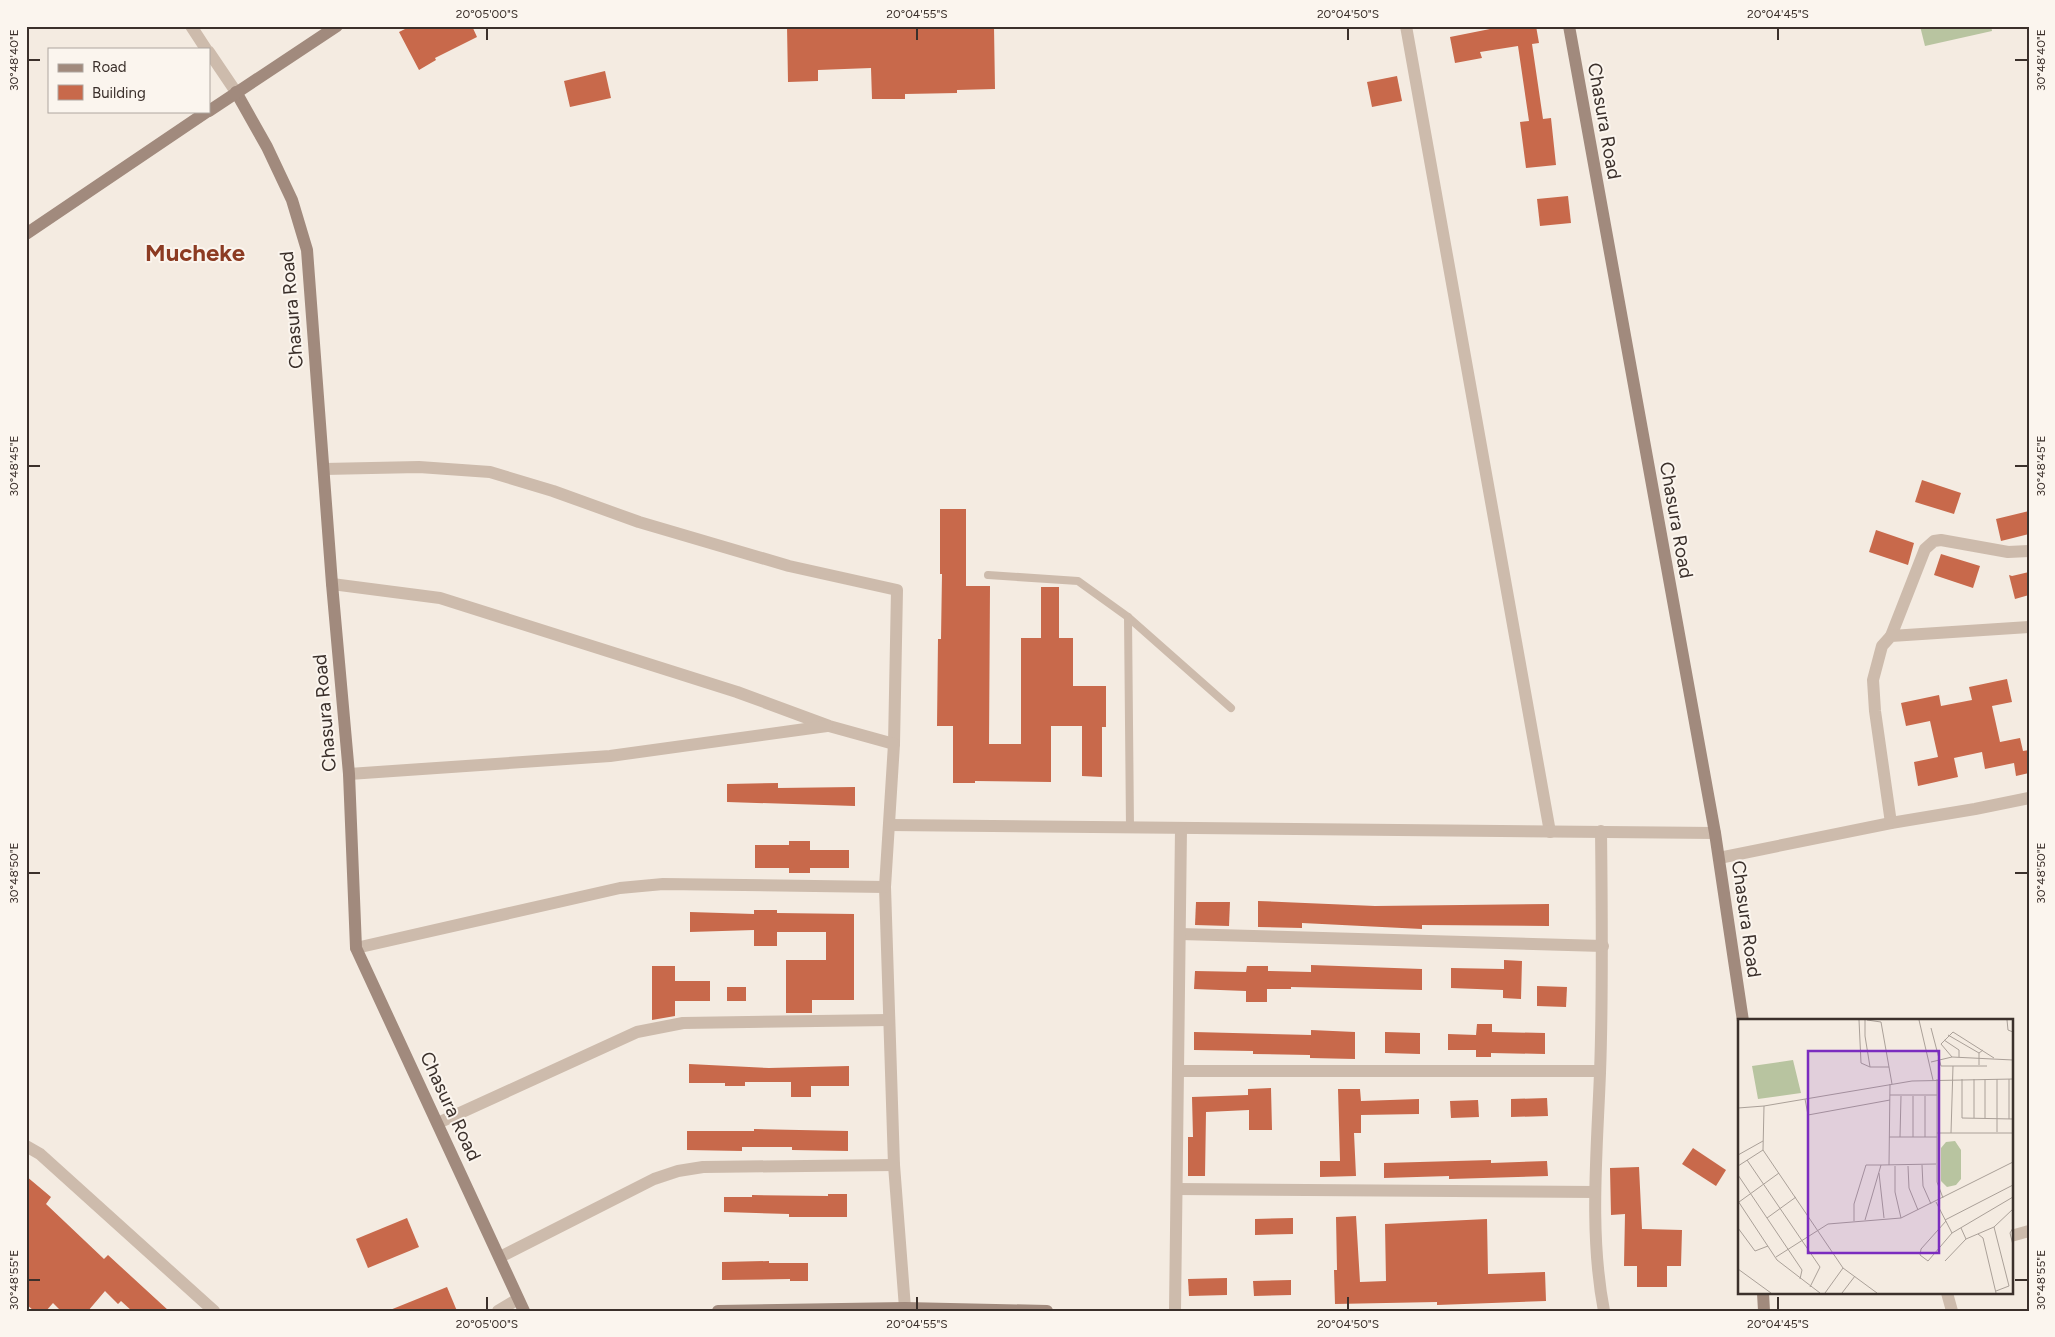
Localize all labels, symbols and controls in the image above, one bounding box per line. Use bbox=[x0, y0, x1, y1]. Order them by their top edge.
text: 20°05'00"S bbox=[456, 7, 518, 21]
text: 20°04'55"S bbox=[886, 7, 948, 21]
text: 20°04'50"S bbox=[1317, 7, 1379, 21]
text: 20°04'45"S bbox=[1747, 7, 1809, 21]
text: 30°48'40"E bbox=[7, 29, 21, 91]
text: 30°48'40"E bbox=[2034, 29, 2048, 91]
legend bbox=[48, 48, 210, 112]
text: Road bbox=[92, 58, 127, 76]
street label: Chasura Road bbox=[1583, 61, 1626, 181]
text: Building bbox=[92, 84, 146, 102]
district label: Mucheke bbox=[145, 238, 245, 267]
street label: Chasura Road bbox=[275, 250, 308, 370]
text: 30°48'45"E bbox=[7, 435, 21, 497]
text: 30°48'45"E bbox=[2034, 435, 2048, 497]
street label: Chasura Road bbox=[1655, 460, 1698, 580]
street label: Chasura Road bbox=[308, 653, 341, 773]
text: 30°48'50"E bbox=[7, 842, 21, 904]
text: 30°48'50"E bbox=[2034, 842, 2048, 904]
street label: Chasura Road bbox=[1727, 859, 1766, 979]
inset map bbox=[1738, 1019, 2012, 1294]
street label: Chasura Road bbox=[415, 1048, 486, 1165]
text: 30°48'55"E bbox=[7, 1250, 21, 1310]
text: 30°48'55"E bbox=[2034, 1250, 2048, 1310]
text: 20°05'00"S bbox=[456, 1317, 518, 1331]
text: 20°04'55"S bbox=[886, 1317, 948, 1331]
text: 20°04'50"S bbox=[1317, 1317, 1379, 1331]
text: 20°04'45"S bbox=[1747, 1317, 1809, 1331]

